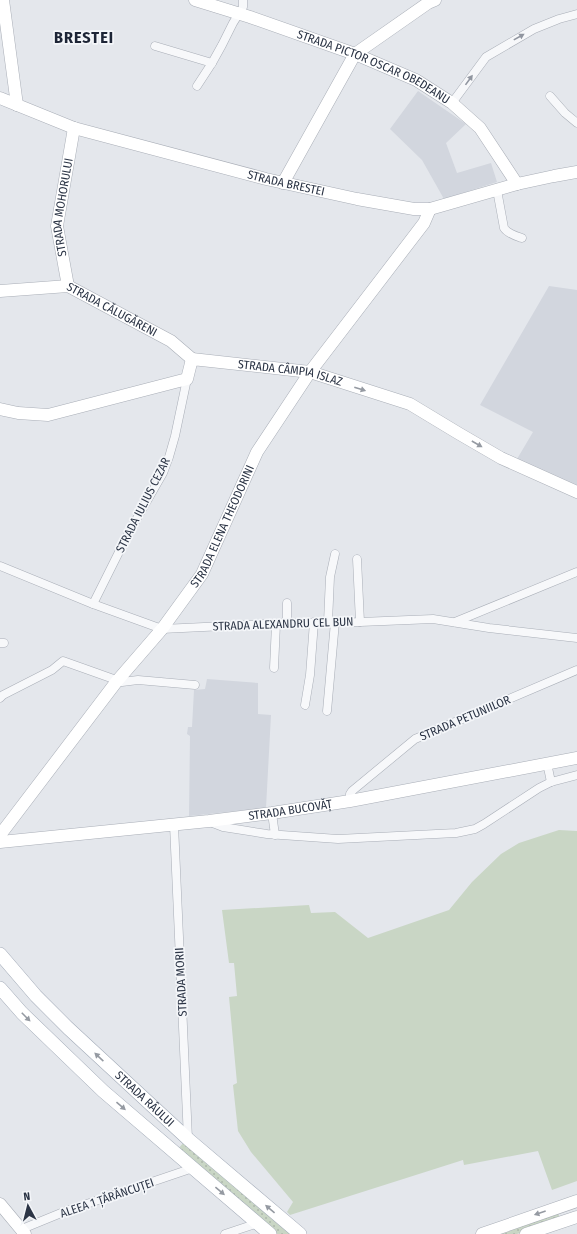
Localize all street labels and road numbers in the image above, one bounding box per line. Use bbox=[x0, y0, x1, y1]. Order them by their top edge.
street label: STRADA PICTOR OSCAR OBEDEANU bbox=[295, 27, 452, 107]
street label: STRADA MOHORULUI bbox=[50, 157, 76, 258]
street label: STRADA BRESTEI bbox=[246, 167, 326, 199]
street label: STRADA CĂLUGĂRENI bbox=[64, 280, 160, 339]
street label: STRADA CÂMPIA ISLAZ bbox=[237, 357, 344, 389]
street label: STRADA IULIUS CEZAR bbox=[113, 455, 173, 555]
street label: STRADA ELENA THEODORINI bbox=[187, 463, 257, 590]
street label: STRADA ALEXANDRU CEL BUN bbox=[212, 615, 354, 633]
street label: STRADA PETUNIILOR bbox=[418, 692, 513, 743]
street label: STRADA BUCOVĂȚ bbox=[248, 797, 334, 823]
street label: STRADA MORII bbox=[172, 947, 190, 1017]
street label: STRADA RÂULUI bbox=[112, 1068, 177, 1130]
street label: ALEEA 1 ȚĂRĂNCUȚEI bbox=[58, 1174, 156, 1222]

